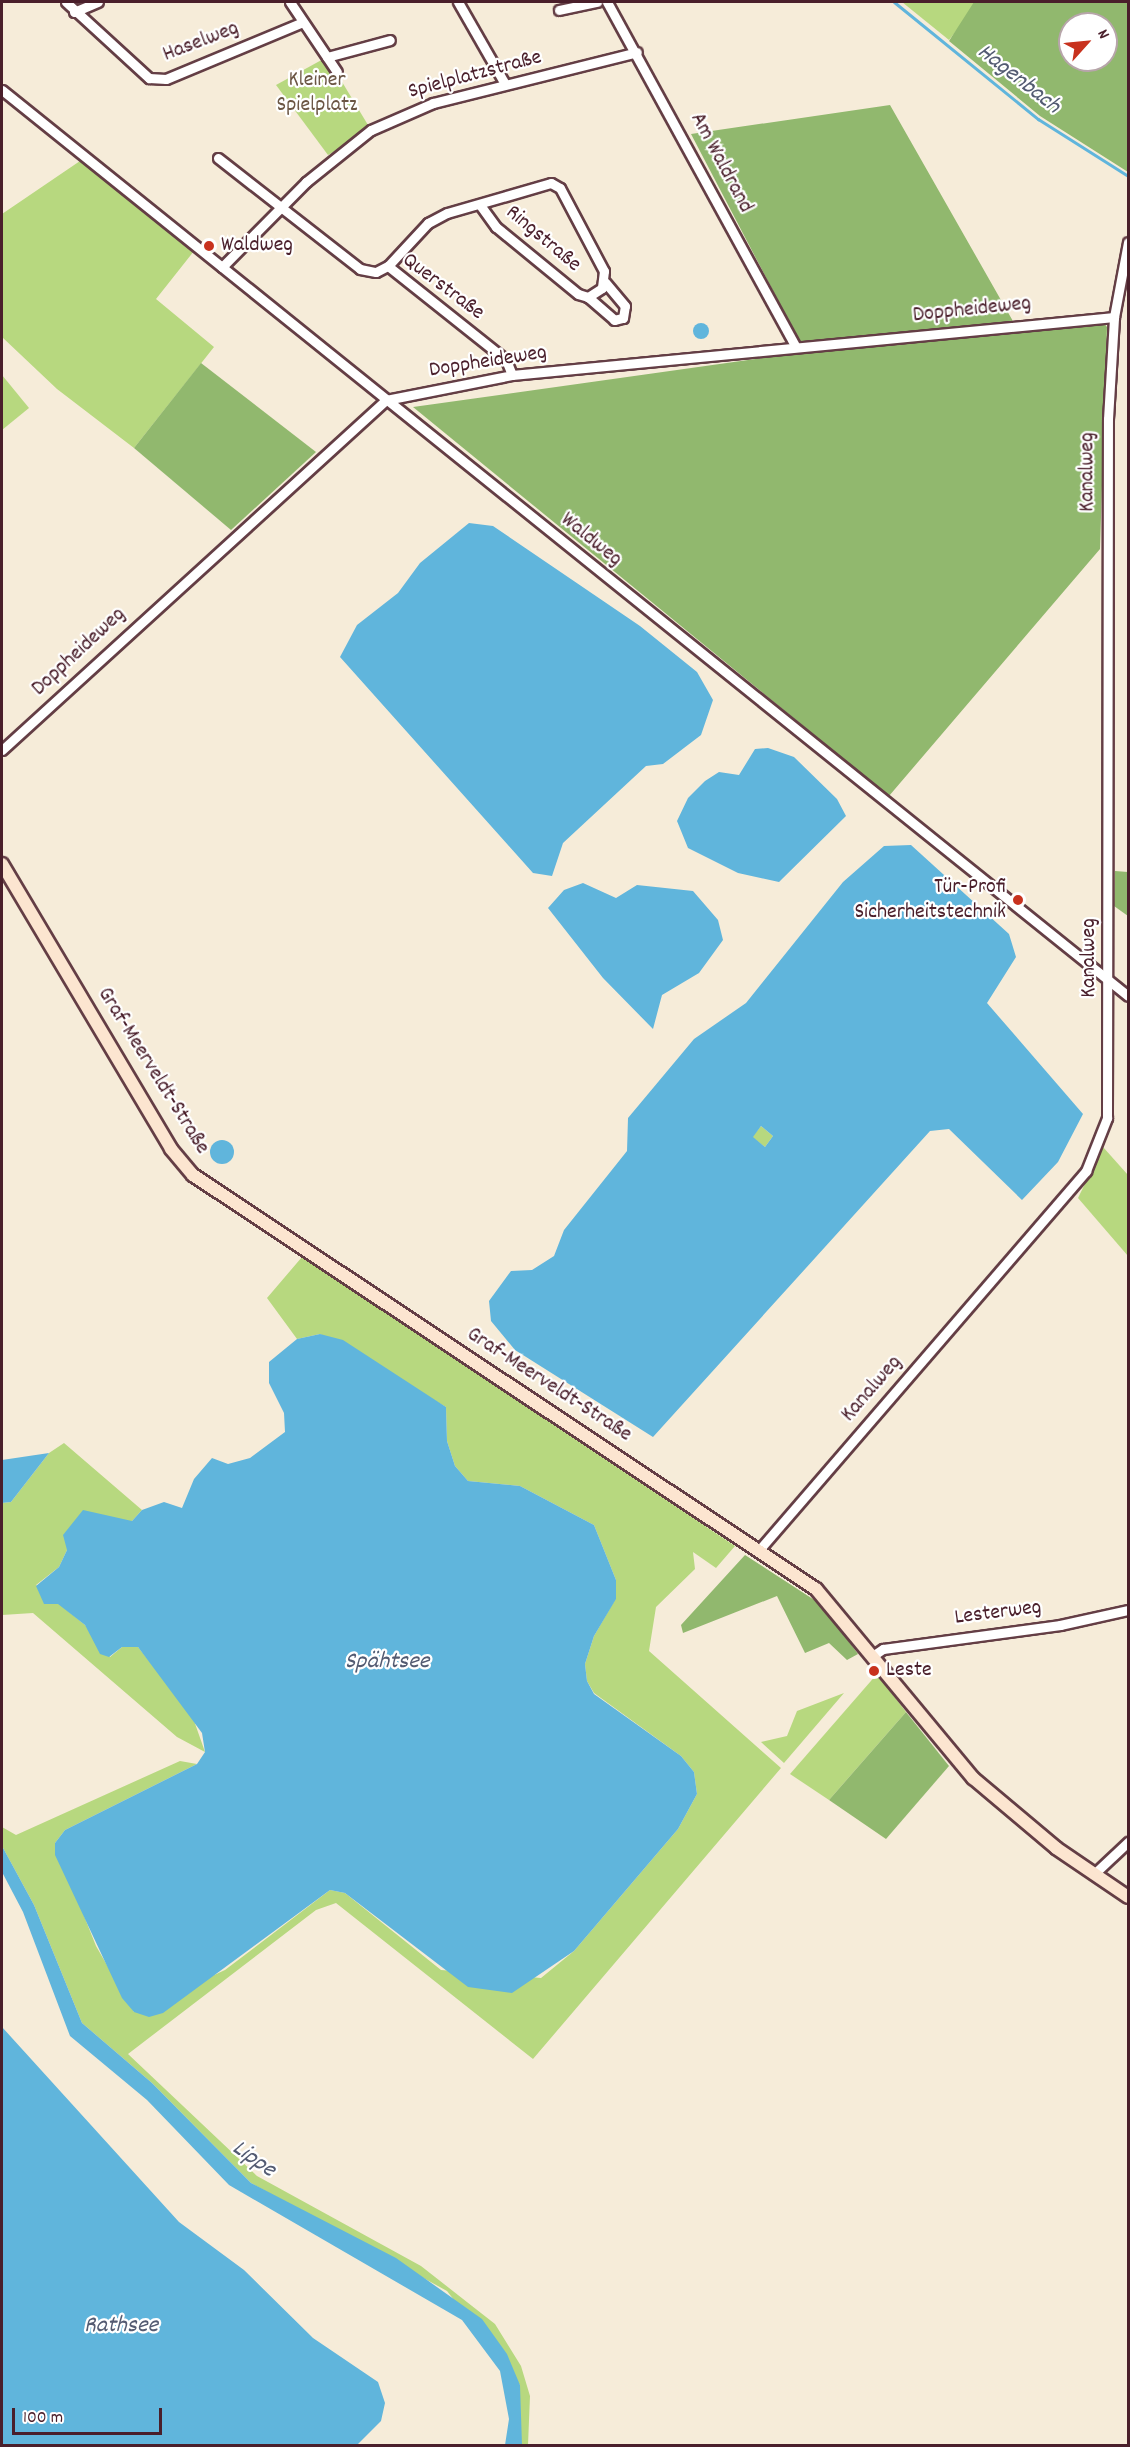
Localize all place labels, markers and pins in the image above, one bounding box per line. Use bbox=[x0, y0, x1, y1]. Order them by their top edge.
place label: Waldweg bbox=[221, 233, 293, 259]
marker: Waldweg bbox=[202, 239, 216, 253]
place label: Tür-Profi Sicherheitstechnik bbox=[854, 874, 1006, 926]
marker: Tür-Profi Sicherheitstechnik bbox=[1011, 893, 1025, 907]
place label: Leste bbox=[886, 1658, 932, 1684]
marker: Leste bbox=[867, 1664, 881, 1678]

